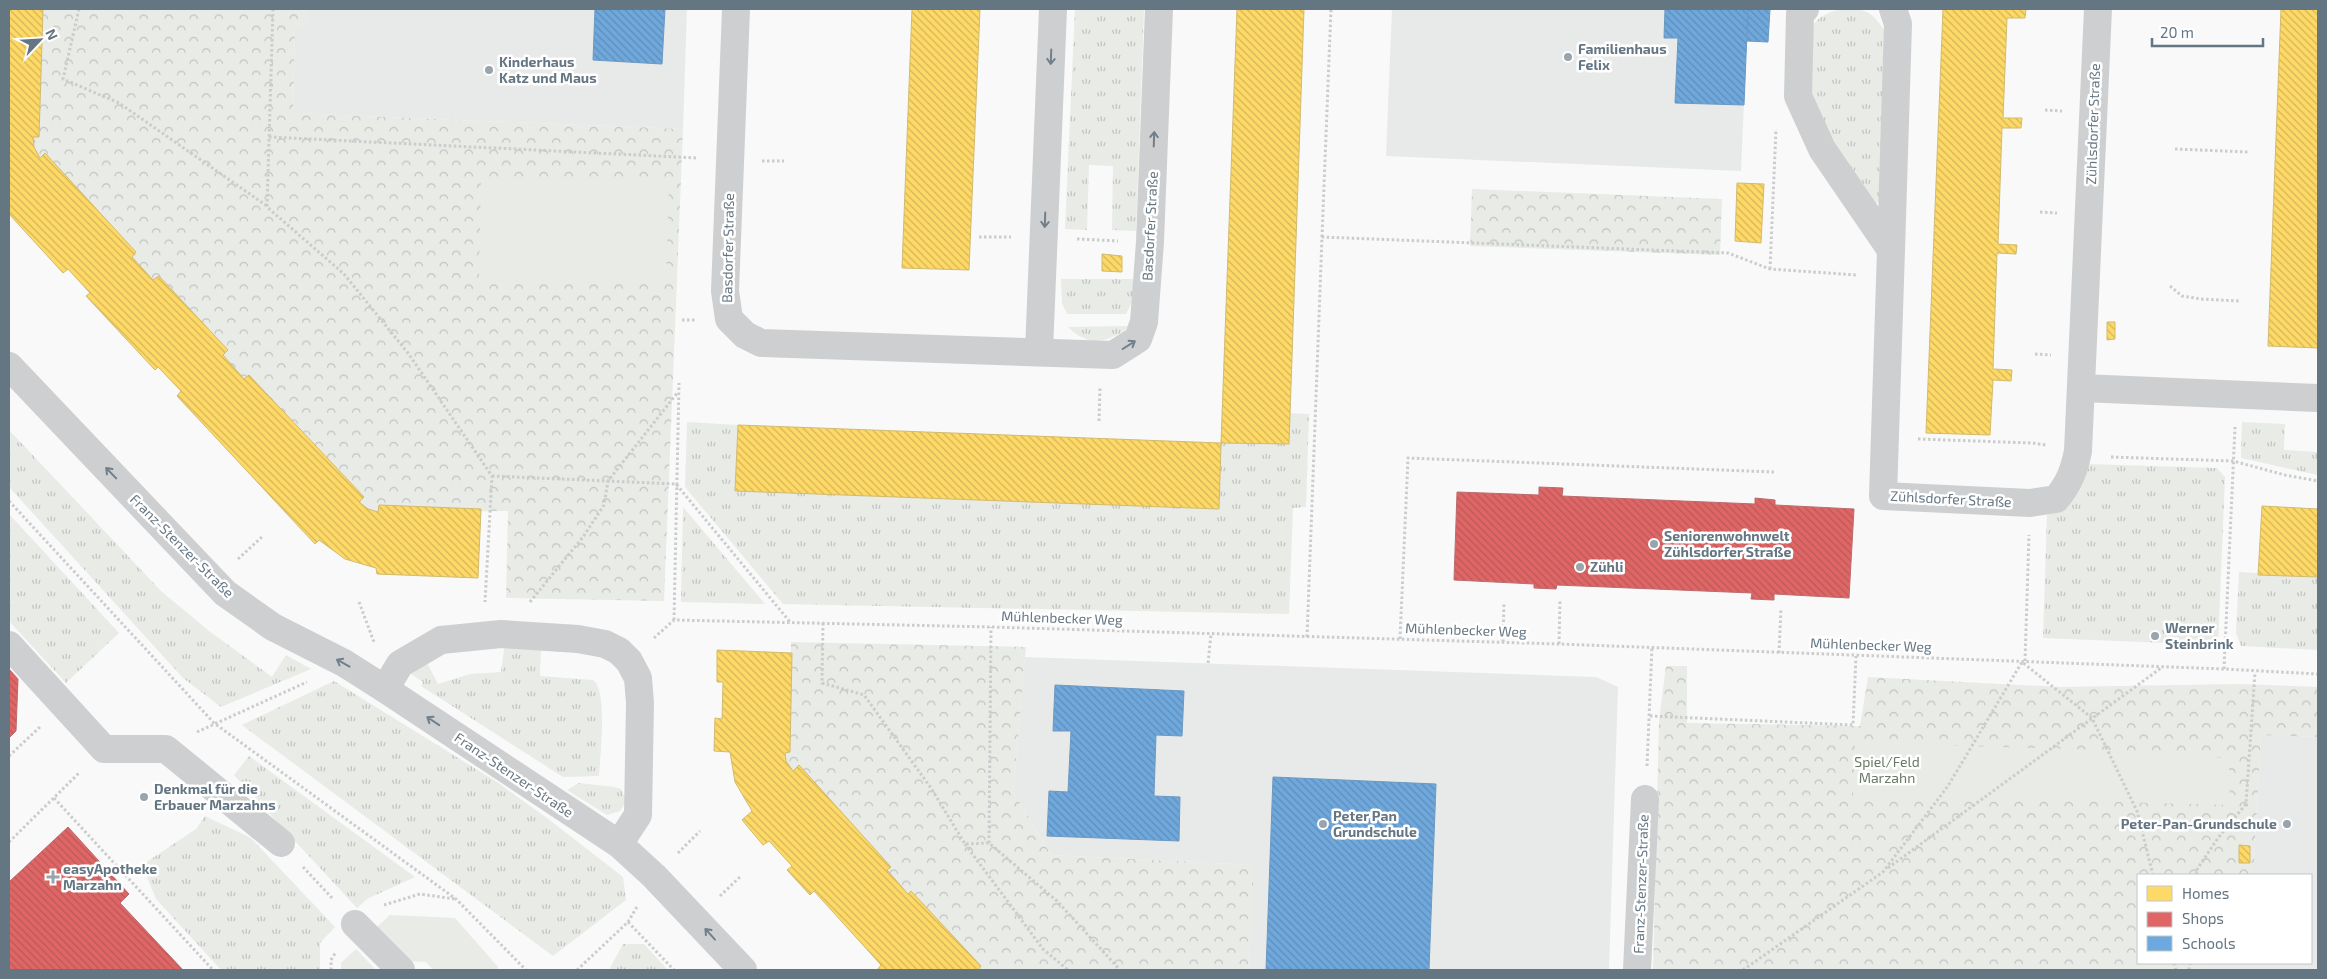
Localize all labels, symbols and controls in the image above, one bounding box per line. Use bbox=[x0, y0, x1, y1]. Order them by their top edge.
north arrow bbox=[15, 15, 65, 65]
scale bar bbox=[2152, 15, 2263, 47]
text: 20 m bbox=[2160, 23, 2194, 41]
text: N bbox=[42, 26, 62, 42]
place label: Familienhaus Felix bbox=[1578, 40, 1667, 73]
one-way arrow bbox=[1046, 49, 1056, 65]
marker: Familienhaus Felix bbox=[1562, 51, 1574, 63]
place label: Kinderhaus Katz und Maus bbox=[499, 53, 597, 86]
street label: Zühlsdorfer Straße bbox=[2082, 63, 2103, 185]
marker: Kinderhaus Katz und Maus bbox=[483, 64, 495, 76]
one-way arrow bbox=[1149, 131, 1159, 148]
street label: Basdorfer Straße bbox=[1138, 171, 1161, 281]
street label: Basdorfer Straße bbox=[718, 193, 737, 303]
one-way arrow bbox=[1040, 212, 1049, 228]
one-way arrow bbox=[1121, 340, 1135, 350]
one-way arrow bbox=[105, 467, 117, 480]
street label: Zühlsdorfer Straße bbox=[1890, 487, 2012, 510]
street label: Franz-Stenzer-Straße bbox=[127, 490, 238, 601]
place label: Seniorenwohnwelt Zühlsdorfer Straße bbox=[1664, 527, 1791, 560]
marker: Seniorenwohnwelt Zühlsdorfer Straße bbox=[1648, 538, 1660, 550]
place label: Zühli bbox=[1590, 558, 1623, 575]
marker: Zühli bbox=[1574, 561, 1586, 573]
street label: Mühlenbecker Weg bbox=[1001, 607, 1123, 628]
street label: Mühlenbecker Weg bbox=[1405, 619, 1527, 640]
place label: Werner Steinbrink bbox=[2165, 619, 2234, 652]
marker: Werner Steinbrink bbox=[2149, 630, 2161, 642]
street label: Mühlenbecker Weg bbox=[1810, 634, 1932, 655]
one-way arrow bbox=[336, 658, 351, 667]
one-way arrow bbox=[426, 715, 440, 725]
street label: Franz-Stenzer-Straße bbox=[452, 729, 577, 821]
park label: Spiel/Feld Marzahn bbox=[1854, 753, 1920, 786]
place label: Denkmal für die Erbauer Marzahns bbox=[154, 780, 276, 813]
marker: Denkmal für die Erbauer Marzahns bbox=[138, 791, 150, 803]
place label: Peter Pan Grundschule bbox=[1333, 807, 1417, 840]
street label: Franz-Stenzer-Straße bbox=[1630, 814, 1651, 954]
place label: Peter-Pan-Grundschule bbox=[2121, 815, 2277, 832]
marker: Peter Pan Grundschule bbox=[1317, 818, 1329, 830]
marker: Peter-Pan-Grundschule bbox=[2281, 818, 2293, 830]
place label: easyApotheke Marzahn bbox=[63, 860, 157, 893]
marker: easyApotheke Marzahn bbox=[47, 871, 59, 883]
legend bbox=[2137, 874, 2312, 964]
text: Homes bbox=[2182, 884, 2229, 902]
text: Shops bbox=[2182, 909, 2224, 927]
one-way arrow bbox=[704, 928, 716, 941]
text: Schools bbox=[2182, 934, 2236, 952]

